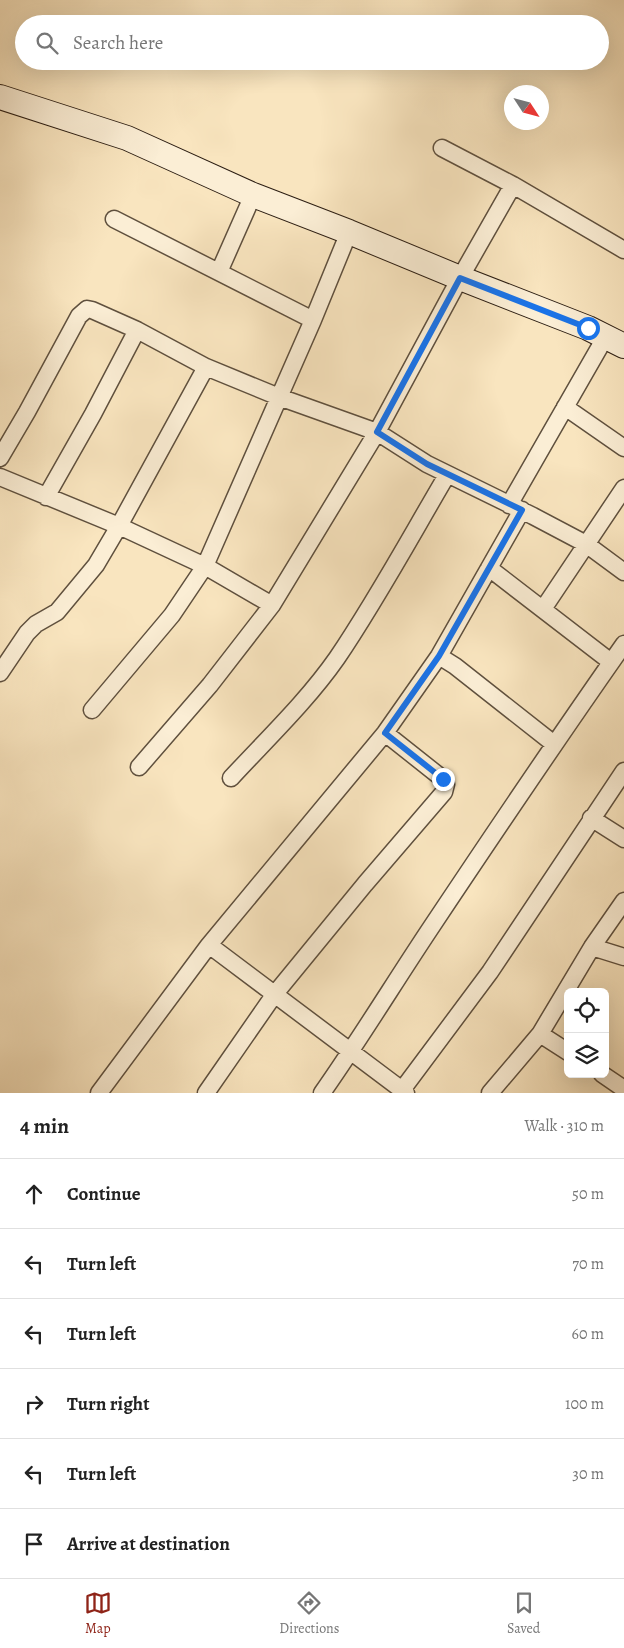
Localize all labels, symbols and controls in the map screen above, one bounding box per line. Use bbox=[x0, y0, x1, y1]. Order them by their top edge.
search box bbox=[15, 15, 609, 70]
icon: search bbox=[33, 29, 61, 57]
text: Search here bbox=[73, 30, 163, 56]
north arrow bbox=[504, 85, 549, 130]
route start bbox=[577, 317, 600, 340]
route end bbox=[432, 768, 455, 791]
map controls bbox=[564, 988, 609, 1078]
button: locate bbox=[564, 988, 609, 1033]
button: layers bbox=[564, 1033, 609, 1078]
text: 4 min bbox=[20, 1112, 69, 1140]
text: Walk · 310 m bbox=[524, 1115, 604, 1137]
icon: ahead bbox=[20, 1180, 48, 1208]
text: Continue bbox=[67, 1181, 141, 1207]
text: 50 m bbox=[572, 1183, 604, 1205]
icon: left bbox=[20, 1250, 48, 1278]
text: Turn left bbox=[67, 1251, 136, 1277]
text: 70 m bbox=[572, 1253, 604, 1275]
icon: left bbox=[20, 1320, 48, 1348]
text: Turn left bbox=[67, 1321, 136, 1347]
text: 60 m bbox=[572, 1323, 604, 1345]
icon: right bbox=[20, 1390, 48, 1418]
text: Turn right bbox=[67, 1391, 149, 1417]
text: 100 m bbox=[565, 1393, 604, 1415]
icon: left bbox=[20, 1460, 48, 1488]
text: Turn left bbox=[67, 1461, 136, 1487]
text: 30 m bbox=[572, 1463, 604, 1485]
icon: arrive bbox=[20, 1530, 48, 1558]
text: Arrive at destination bbox=[67, 1531, 230, 1557]
tab: Map bbox=[84, 1589, 112, 1638]
tab: Directions bbox=[279, 1589, 339, 1638]
tab: Saved bbox=[507, 1589, 540, 1638]

